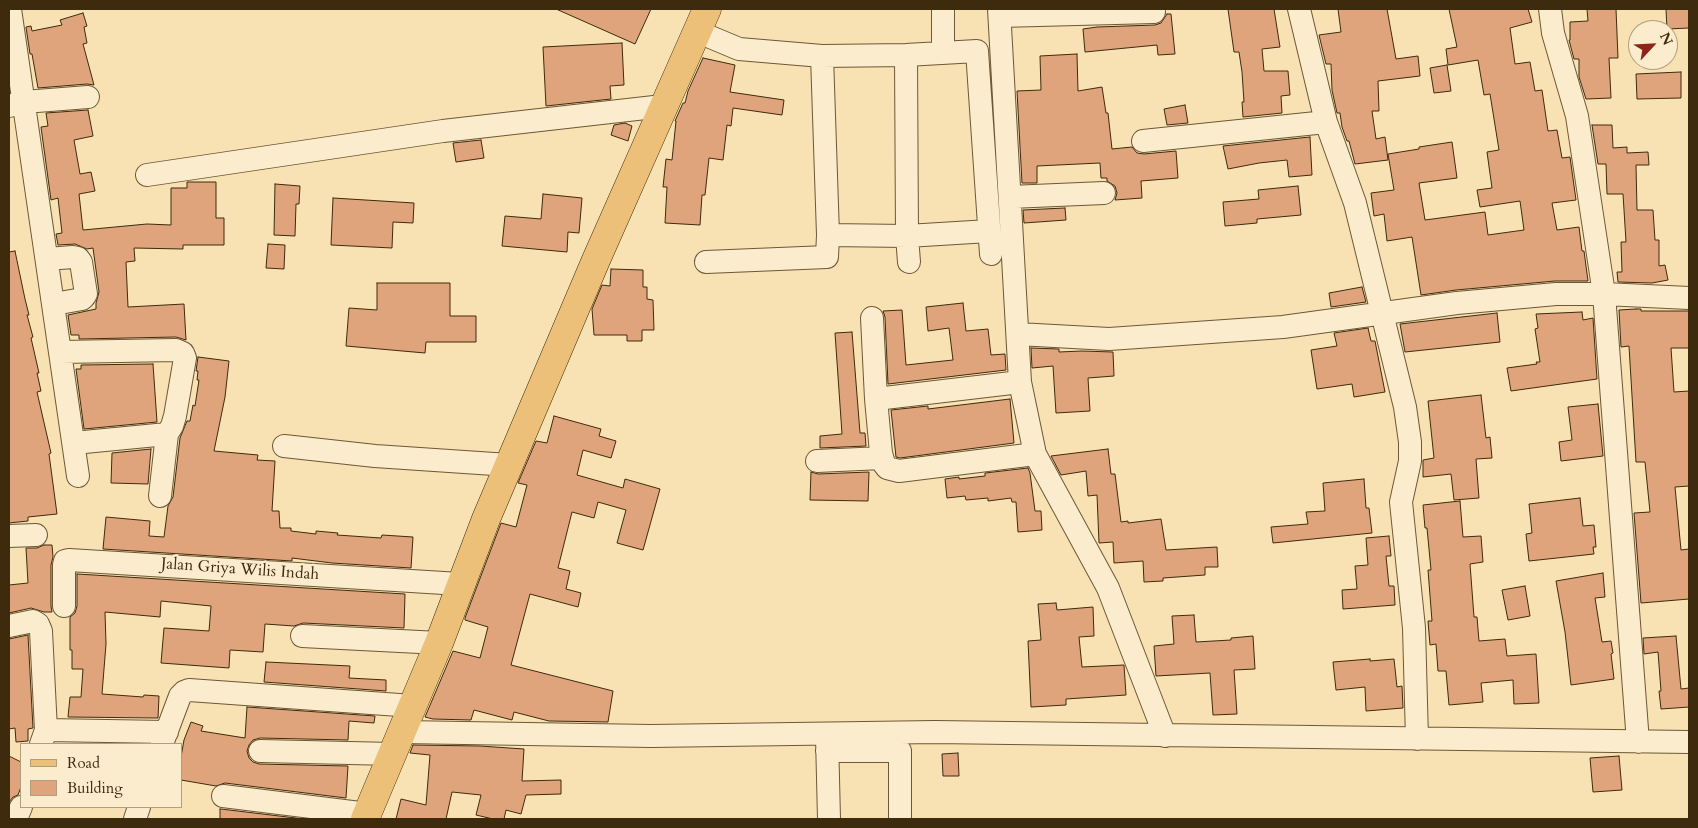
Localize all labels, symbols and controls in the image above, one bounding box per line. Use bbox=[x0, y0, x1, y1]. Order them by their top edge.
north arrow bbox=[1628, 20, 1678, 70]
text: N bbox=[1655, 29, 1677, 48]
street label: Jalan Griya Wilis Indah bbox=[160, 555, 320, 585]
legend bbox=[20, 743, 182, 808]
text: Road bbox=[67, 753, 100, 773]
text: Building bbox=[67, 778, 123, 798]

